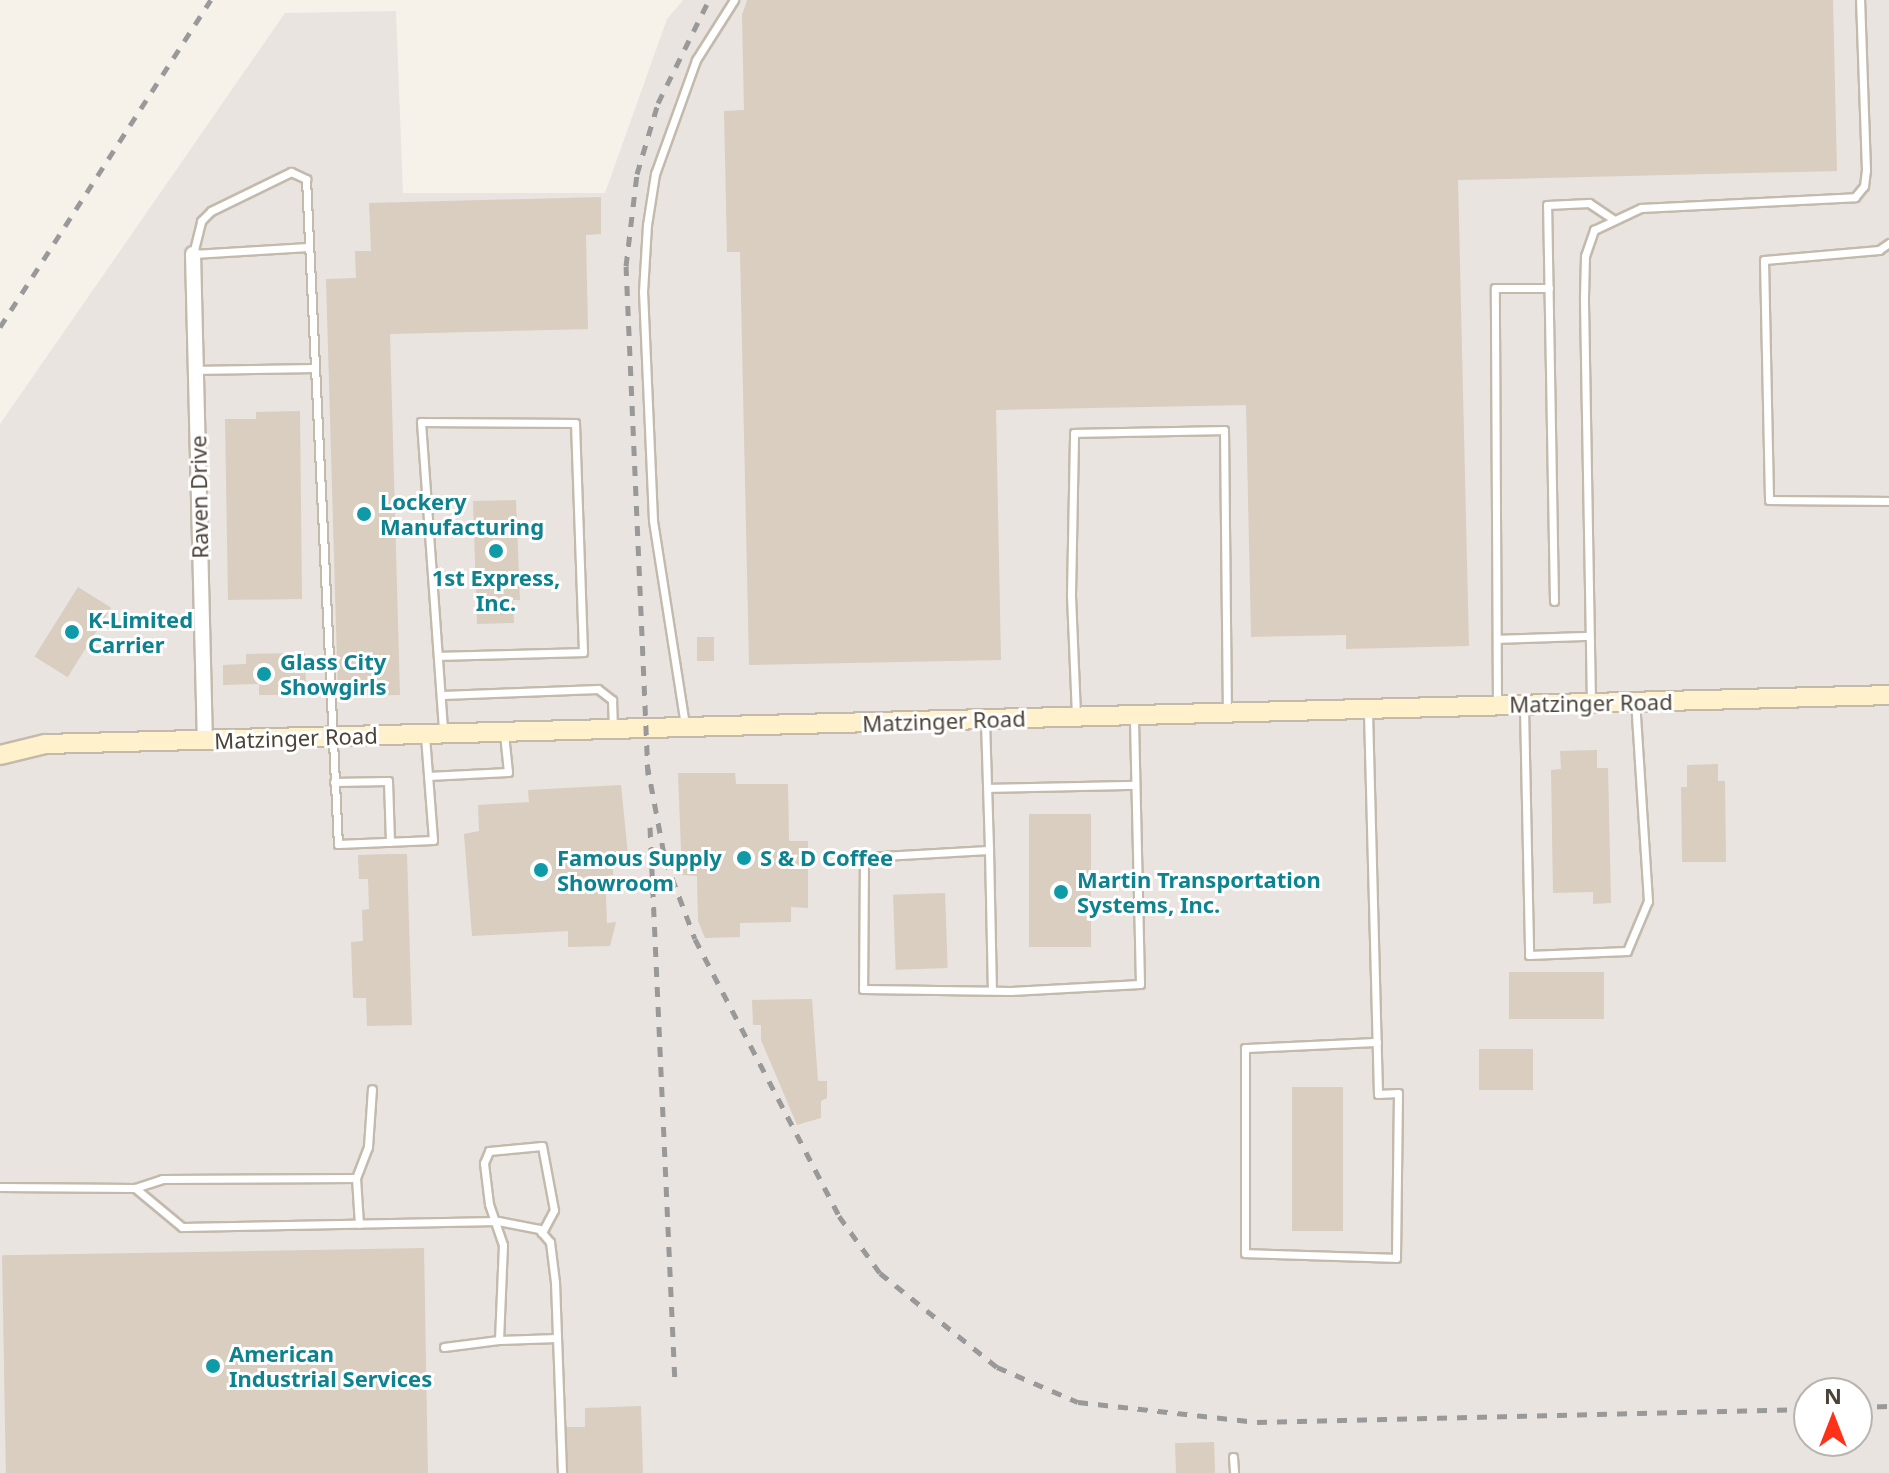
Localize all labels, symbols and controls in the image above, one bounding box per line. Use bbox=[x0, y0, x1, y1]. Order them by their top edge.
street label: Raven Drive bbox=[185, 435, 213, 559]
place label: Lockery Manufacturing bbox=[380, 488, 544, 540]
marker: Lockery Manufacturing bbox=[355, 505, 373, 523]
marker: 1st Express, Inc. bbox=[487, 542, 505, 560]
place label: 1st Express, Inc. bbox=[432, 564, 560, 616]
place label: K-Limited Carrier bbox=[88, 606, 193, 658]
marker: K-Limited Carrier bbox=[63, 623, 81, 641]
place label: Glass City Showgirls bbox=[280, 648, 386, 700]
marker: Glass City Showgirls bbox=[255, 665, 273, 683]
street label: Matzinger Road bbox=[1509, 688, 1673, 718]
street label: Matzinger Road bbox=[862, 705, 1026, 737]
street label: Matzinger Road bbox=[214, 722, 378, 754]
place label: Famous Supply Showroom bbox=[557, 844, 722, 896]
place label: S & D Coffee bbox=[760, 845, 893, 871]
marker: S & D Coffee bbox=[735, 849, 753, 867]
marker: Famous Supply Showroom bbox=[532, 861, 550, 879]
place label: Martin Transportation Systems, Inc. bbox=[1077, 866, 1321, 918]
marker: Martin Transportation Systems, Inc. bbox=[1052, 883, 1070, 901]
place label: American Industrial Services bbox=[229, 1340, 432, 1392]
marker: American Industrial Services bbox=[204, 1357, 222, 1375]
north arrow bbox=[1793, 1377, 1873, 1457]
text: N bbox=[1824, 1380, 1842, 1410]

